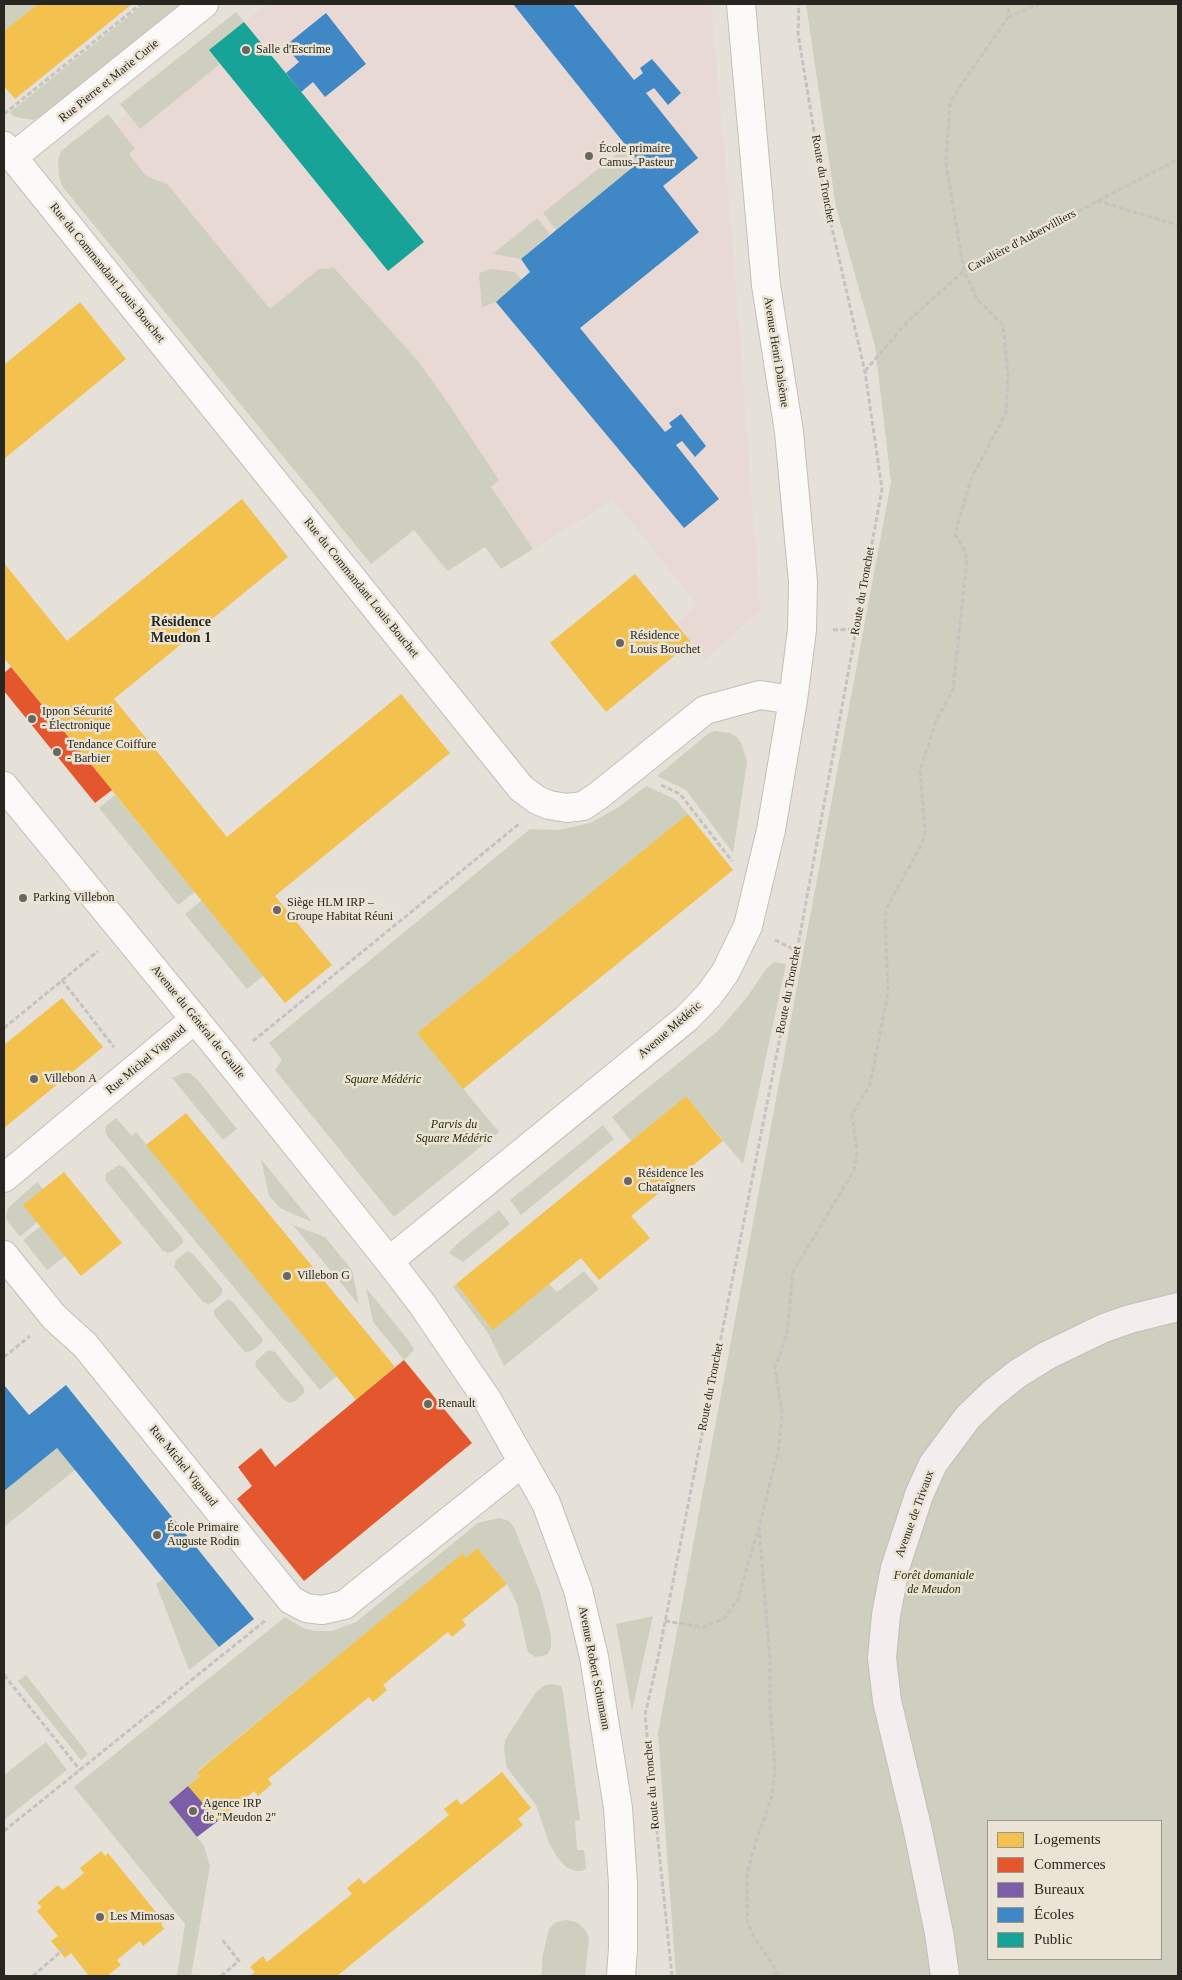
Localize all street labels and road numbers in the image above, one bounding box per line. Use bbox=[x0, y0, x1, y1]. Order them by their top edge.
street label: Rue Pierre et Marie Curie bbox=[56, 36, 162, 126]
street label: Route du Tronchet bbox=[808, 134, 838, 224]
street label: Rue du Commandant Louis Bouchet bbox=[46, 200, 168, 346]
street label: Cavalière d'Aubervilliers bbox=[965, 206, 1079, 276]
street label: Avenue Henri Dalsème bbox=[760, 296, 792, 408]
street label: Rue du Commandant Louis Bouchet bbox=[300, 515, 422, 661]
street label: Route du Tronchet bbox=[848, 546, 878, 636]
street label: Route du Tronchet bbox=[773, 945, 805, 1035]
street label: Avenue du Général de Gaulle bbox=[148, 962, 248, 1082]
street label: Avenue Médéric bbox=[635, 999, 705, 1061]
street label: Rue Michel Vignaud bbox=[103, 1022, 189, 1098]
street label: Route du Tronchet bbox=[695, 1342, 727, 1432]
street label: Rue Michel Vignaud bbox=[146, 1423, 220, 1509]
street label: Avenue de Trivaux bbox=[893, 1469, 937, 1559]
street label: Avenue Robert Schumann bbox=[575, 1605, 613, 1731]
street label: Route du Tronchet bbox=[641, 1740, 663, 1830]

